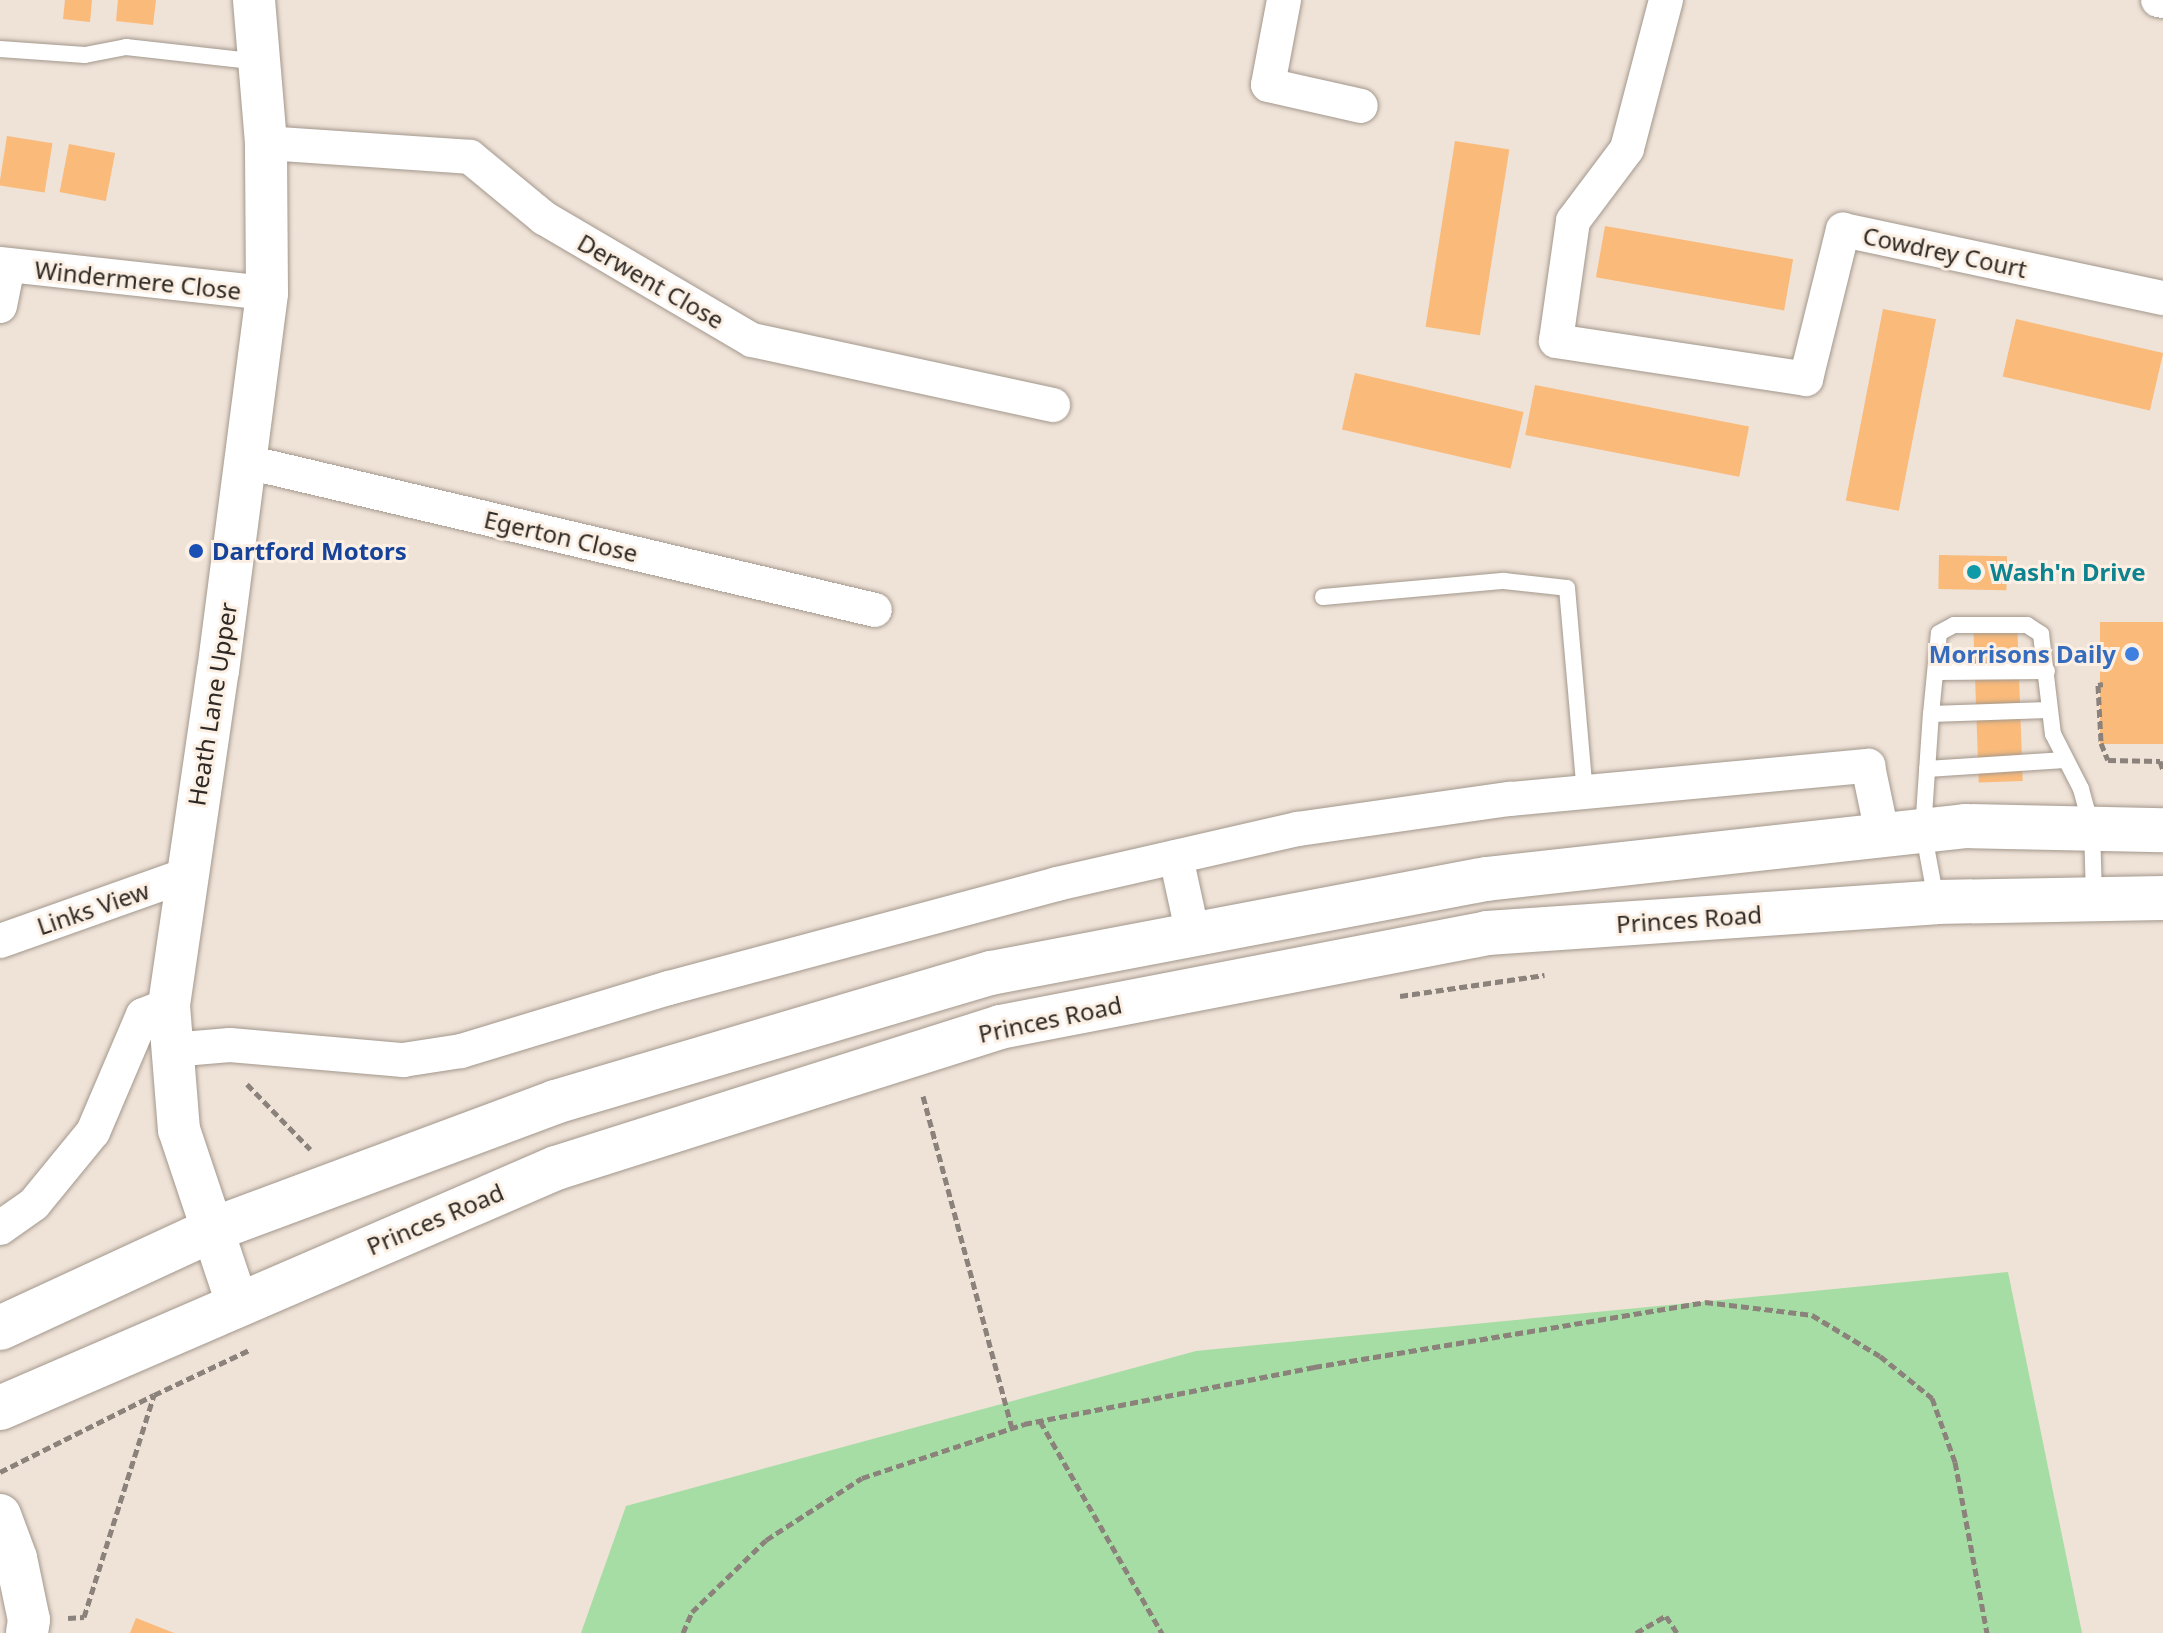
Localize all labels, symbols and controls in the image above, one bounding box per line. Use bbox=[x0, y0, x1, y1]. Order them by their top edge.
street label: Cowdrey Court bbox=[1860, 221, 2030, 283]
street label: Derwent Close bbox=[573, 228, 729, 334]
street label: Windermere Close bbox=[33, 255, 243, 305]
street label: Egerton Close bbox=[481, 504, 641, 568]
place label: Dartford Motors bbox=[212, 537, 407, 565]
marker: Dartford Motors bbox=[187, 542, 205, 560]
place label: Wash'n Drive bbox=[1990, 558, 2146, 586]
marker: Wash'n Drive bbox=[1965, 563, 1983, 581]
street label: Heath Lane Upper bbox=[182, 600, 242, 808]
place label: Morrisons Daily bbox=[1929, 640, 2116, 668]
marker: Morrisons Daily bbox=[2123, 645, 2141, 663]
street label: Links View bbox=[33, 875, 153, 941]
street label: Princes Road bbox=[1615, 900, 1763, 938]
street label: Princes Road bbox=[976, 990, 1124, 1048]
street label: Princes Road bbox=[362, 1177, 508, 1261]

